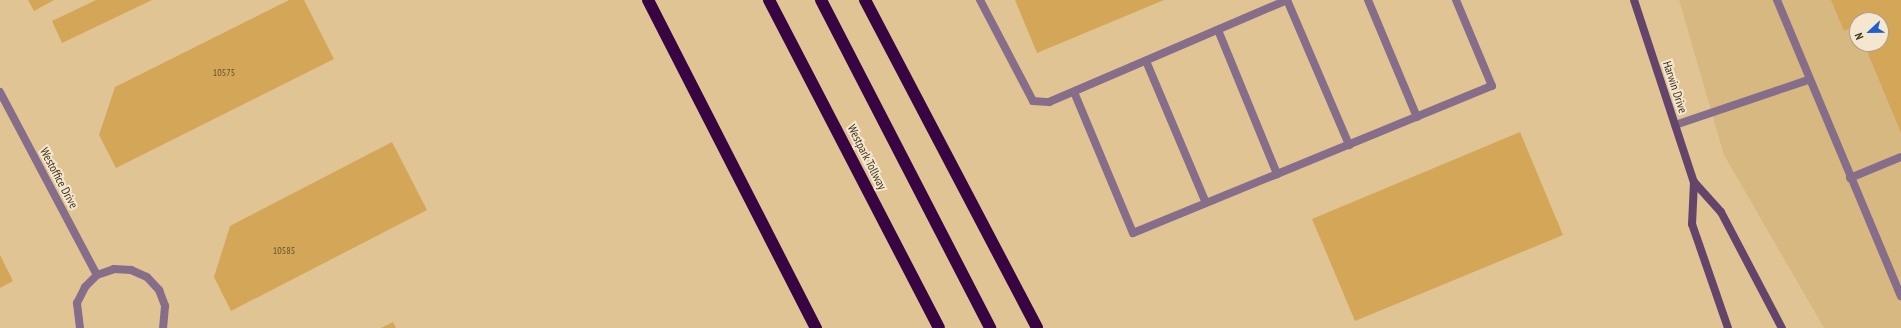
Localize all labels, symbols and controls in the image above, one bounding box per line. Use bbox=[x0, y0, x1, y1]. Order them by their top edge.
north arrow bbox=[1849, 12, 1889, 52]
text: N bbox=[1851, 31, 1866, 42]
street label: Harwin Drive bbox=[1660, 59, 1690, 115]
house number: 10575 bbox=[213, 67, 235, 79]
street label: Westpark Tollway bbox=[844, 122, 890, 192]
street label: Westoffice Drive bbox=[37, 145, 81, 211]
house number: 10585 bbox=[273, 245, 295, 257]

